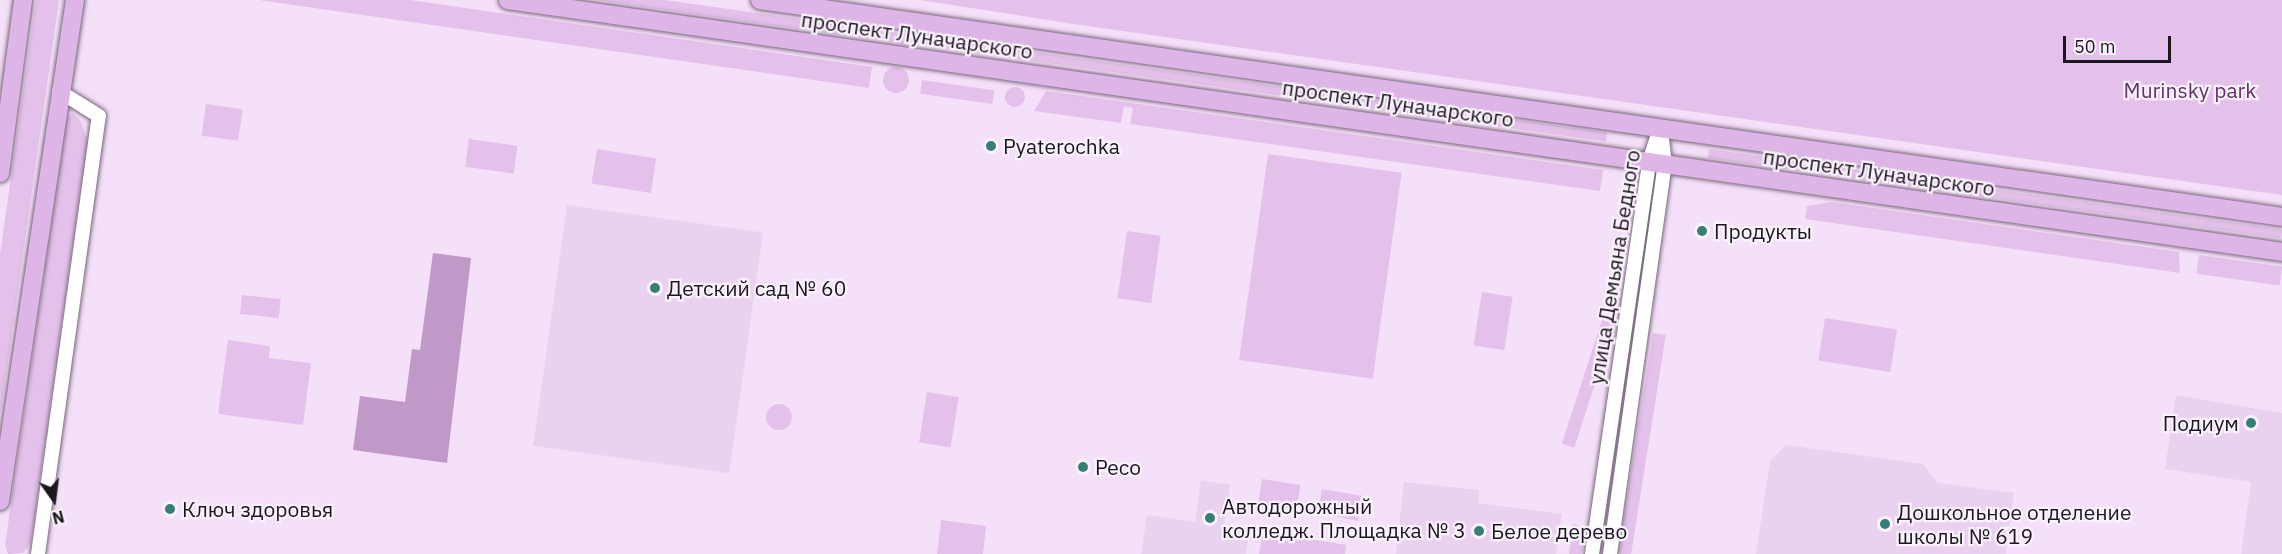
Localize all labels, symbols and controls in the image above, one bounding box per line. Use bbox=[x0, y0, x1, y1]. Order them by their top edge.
street label: проспект Луначарского bbox=[800, 6, 1034, 64]
scale bar bbox=[2066, 24, 2174, 62]
text: 50 m bbox=[2074, 35, 2116, 58]
street label: проспект Луначарского bbox=[1281, 74, 1515, 132]
park label: Murinsky park bbox=[2124, 77, 2256, 103]
place label: Pyaterochka bbox=[1003, 133, 1120, 159]
marker: Pyaterochka bbox=[984, 139, 998, 153]
street label: проспект Луначарского bbox=[1762, 143, 1996, 201]
street label: улица Демьяна Бедного bbox=[1583, 148, 1645, 386]
place label: Продукты bbox=[1714, 218, 1812, 244]
marker: Продукты bbox=[1695, 224, 1709, 238]
place label: Детский сад № 60 bbox=[667, 275, 846, 301]
marker: Детский сад № 60 bbox=[648, 281, 662, 295]
place label: Подиум bbox=[2163, 410, 2239, 436]
marker: Подиум bbox=[2244, 416, 2258, 430]
place label: Ресо bbox=[1095, 454, 1141, 480]
marker: Ресо bbox=[1076, 460, 1090, 474]
north arrow bbox=[24, 470, 84, 530]
place label: Автодорожный колледж. Площадка № 3 bbox=[1222, 493, 1466, 543]
place label: Ключ здоровья bbox=[182, 496, 333, 522]
place label: Дошкольное отделение школы № 619 bbox=[1897, 499, 2131, 549]
marker: Ключ здоровья bbox=[163, 502, 177, 516]
text: N bbox=[50, 506, 66, 529]
marker: Автодорожный колледж. Площадка № 3 bbox=[1203, 511, 1217, 525]
marker: Дошкольное отделение школы № 619 bbox=[1878, 517, 1892, 531]
place label: Белое дерево bbox=[1491, 518, 1627, 544]
marker: Белое дерево bbox=[1472, 524, 1486, 538]

